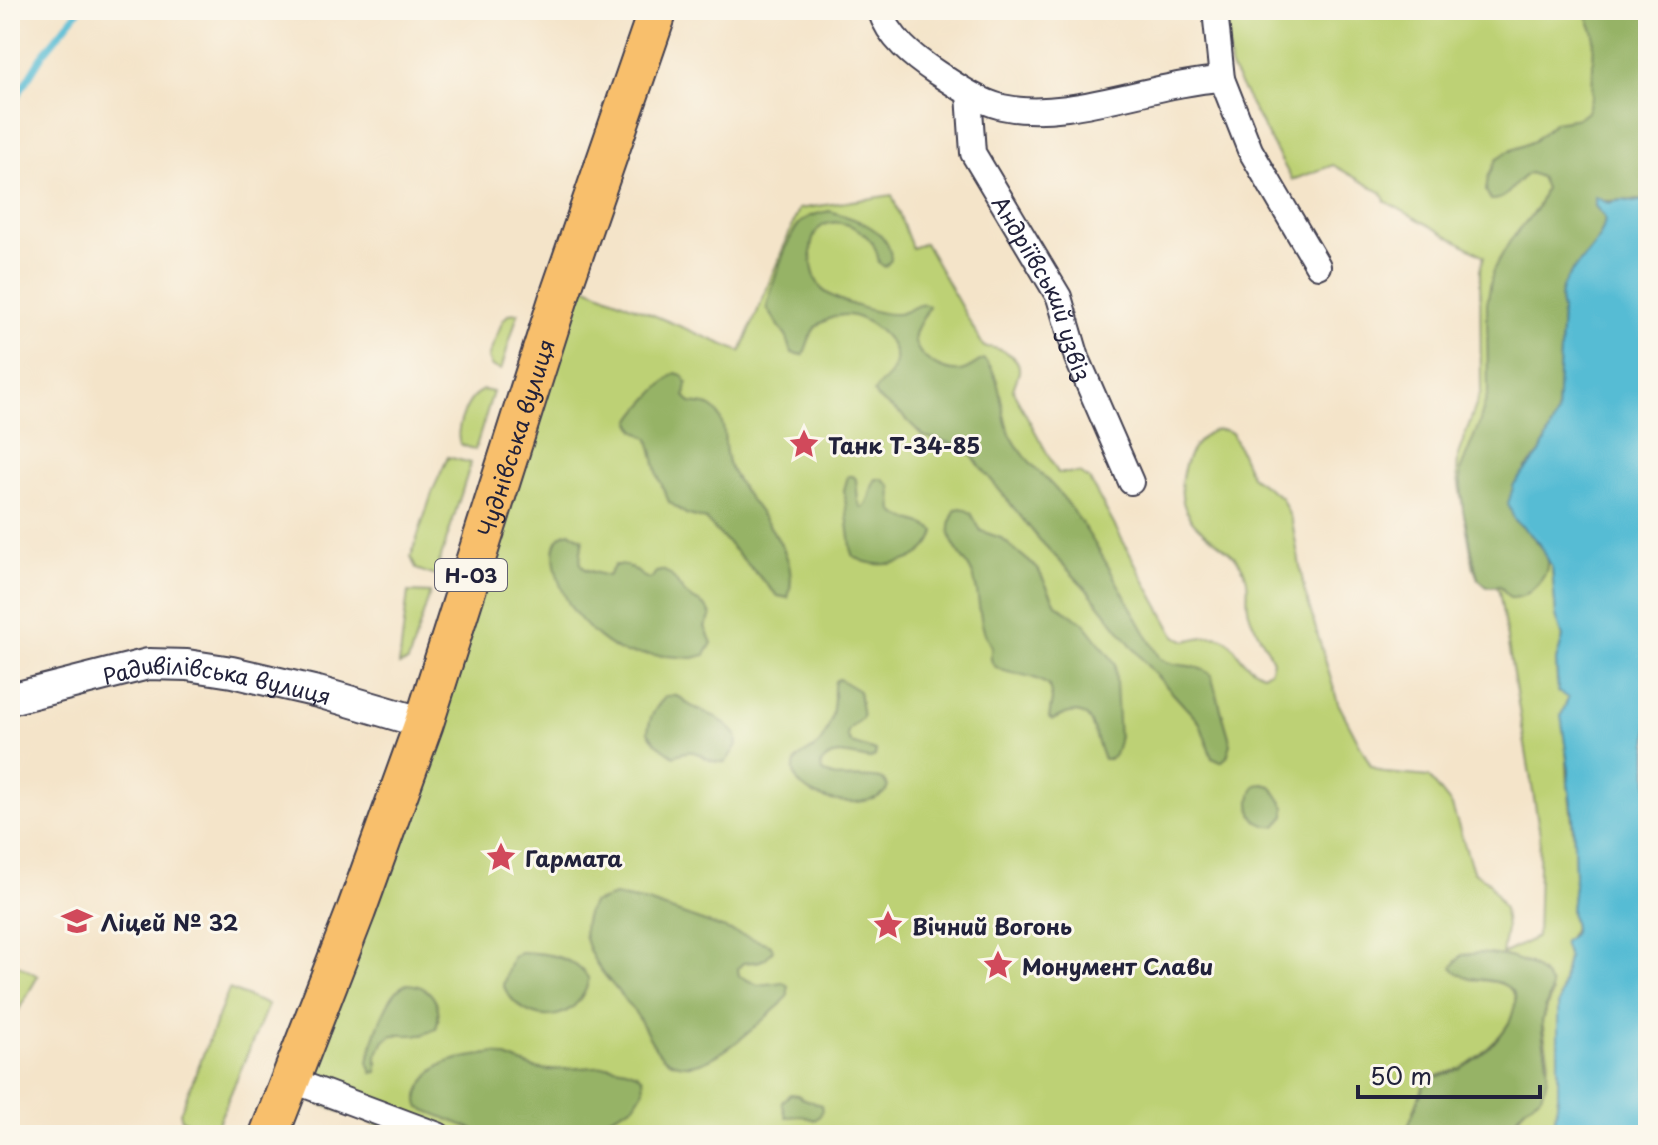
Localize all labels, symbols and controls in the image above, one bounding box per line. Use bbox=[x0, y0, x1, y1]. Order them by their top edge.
street label: Андріївський узвіз bbox=[985, 189, 1101, 386]
street label: Чуднівська вулиця bbox=[468, 334, 561, 540]
place icon: Танк Т-34-85 bbox=[787, 427, 821, 461]
place label: Танк Т-34-85 bbox=[828, 428, 980, 461]
road number: Н-03 bbox=[435, 559, 507, 591]
street label: Радивілівська вулиця bbox=[99, 647, 335, 712]
place icon: Гармата bbox=[484, 840, 518, 874]
place label: Гармата bbox=[525, 841, 623, 874]
school or university icon: Ліцей № 32 bbox=[60, 904, 94, 938]
place label: Ліцей № 32 bbox=[101, 905, 238, 938]
place icon: Вічний Вогонь bbox=[871, 908, 905, 942]
place label: Вічний Вогонь bbox=[912, 909, 1072, 942]
place icon: Монумент Слави bbox=[981, 948, 1015, 982]
place label: Монумент Слави bbox=[1022, 949, 1213, 982]
scale bar bbox=[1358, 1049, 1540, 1099]
text: 50 m bbox=[1370, 1057, 1432, 1093]

